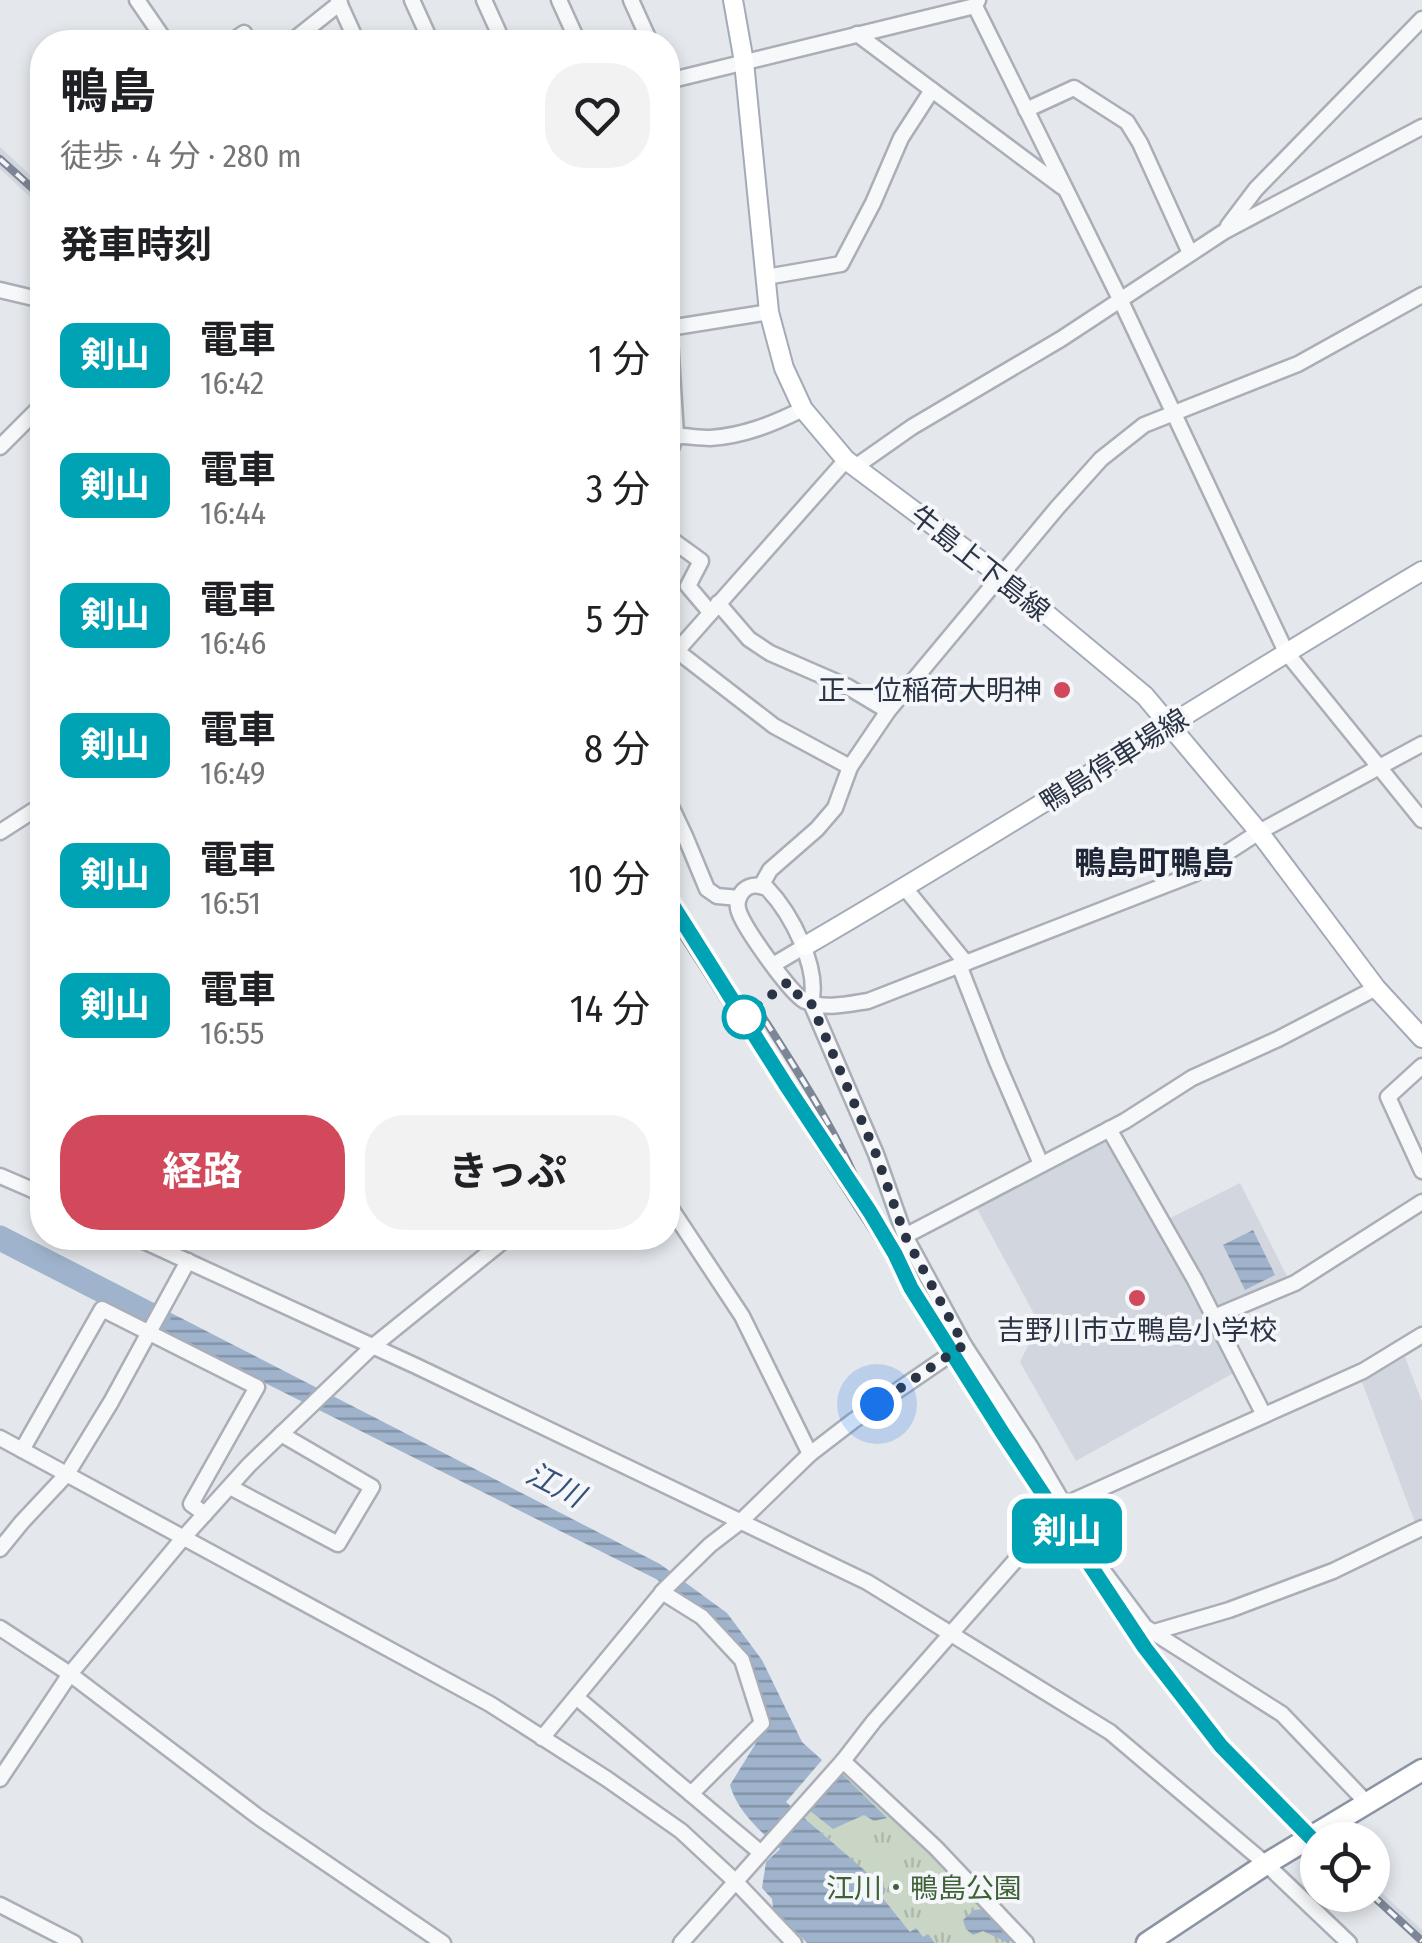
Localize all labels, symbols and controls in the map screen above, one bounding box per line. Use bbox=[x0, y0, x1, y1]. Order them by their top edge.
text: 鴨島 bbox=[60, 63, 156, 121]
button: heart bbox=[545, 63, 650, 168]
text: 徒歩 · 4 分 · 280 m bbox=[60, 137, 302, 175]
text: 発車時刻 bbox=[60, 222, 212, 268]
text: 電車 bbox=[200, 317, 276, 363]
text: 剣山 bbox=[80, 334, 150, 376]
text: 1 分 bbox=[588, 336, 650, 382]
text: 16:42 bbox=[200, 364, 264, 402]
text: 電車 bbox=[200, 447, 276, 493]
text: 剣山 bbox=[80, 464, 150, 506]
text: 3 分 bbox=[586, 466, 650, 512]
text: 16:44 bbox=[200, 494, 266, 532]
street label: 牛島上下島線 bbox=[903, 499, 1056, 628]
text: 電車 bbox=[200, 577, 276, 623]
text: 剣山 bbox=[80, 594, 150, 636]
text: 5 分 bbox=[586, 596, 650, 642]
text: 16:46 bbox=[200, 624, 266, 662]
place label: 正一位稲荷大明神 bbox=[818, 674, 1042, 707]
marker: 正一位稲荷大明神 bbox=[1051, 679, 1073, 701]
street label: 鴨島停車場線 bbox=[1034, 702, 1194, 819]
text: 電車 bbox=[200, 707, 276, 753]
text: 剣山 bbox=[80, 724, 150, 766]
text: 8 分 bbox=[584, 726, 650, 772]
text: 16:49 bbox=[200, 754, 265, 792]
text: 電車 bbox=[200, 837, 276, 883]
district label: 鴨島町鴨島 bbox=[1074, 844, 1234, 882]
text: 剣山 bbox=[80, 854, 150, 896]
text: 10 分 bbox=[568, 856, 650, 902]
text: 16:51 bbox=[200, 884, 261, 922]
text: 電車 bbox=[200, 967, 276, 1013]
text: 剣山 bbox=[80, 984, 150, 1026]
text: 14 分 bbox=[570, 986, 650, 1032]
unlabelled marker bbox=[723, 996, 765, 1038]
text: 16:55 bbox=[200, 1014, 265, 1052]
button: 経路 bbox=[60, 1115, 345, 1230]
button: きっぷ bbox=[365, 1115, 650, 1230]
marker: 吉野川市立鴨島小学校 bbox=[1126, 1287, 1148, 1309]
place label: 吉野川市立鴨島小学校 bbox=[997, 1314, 1277, 1347]
your location bbox=[852, 1379, 902, 1429]
water label: 江川 bbox=[520, 1455, 593, 1516]
line badge: 剣山 bbox=[1022, 1498, 1112, 1564]
text: 剣山 bbox=[1032, 1510, 1102, 1552]
map controls bbox=[1300, 1822, 1390, 1912]
button: locate bbox=[1300, 1822, 1390, 1912]
park label: 江川・鴨島公園 bbox=[826, 1872, 1022, 1905]

